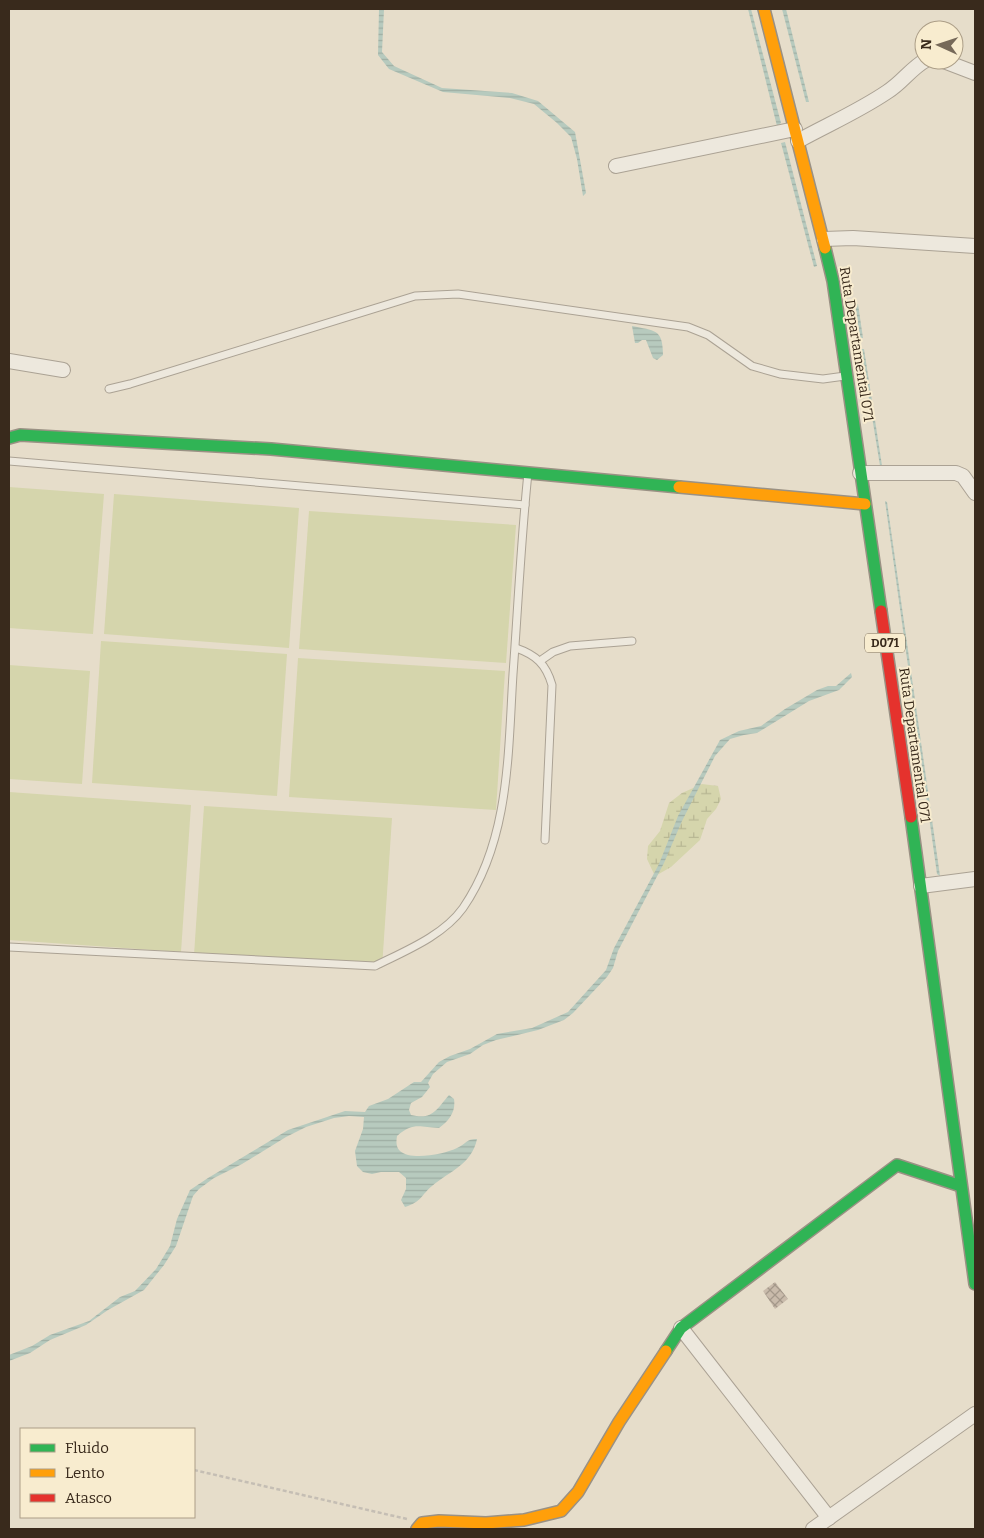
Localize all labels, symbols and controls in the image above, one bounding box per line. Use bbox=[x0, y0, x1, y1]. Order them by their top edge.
north arrow bbox=[914, 20, 964, 70]
text: N bbox=[918, 38, 935, 50]
street label: Ruta Departamental 071 bbox=[836, 265, 877, 423]
road number: D071 bbox=[865, 634, 905, 652]
street label: Ruta Departamental 071 bbox=[895, 666, 934, 824]
legend bbox=[20, 1428, 195, 1518]
text: Fluido bbox=[65, 1439, 109, 1457]
text: Lento bbox=[65, 1464, 105, 1482]
text: Atasco bbox=[65, 1489, 112, 1507]

